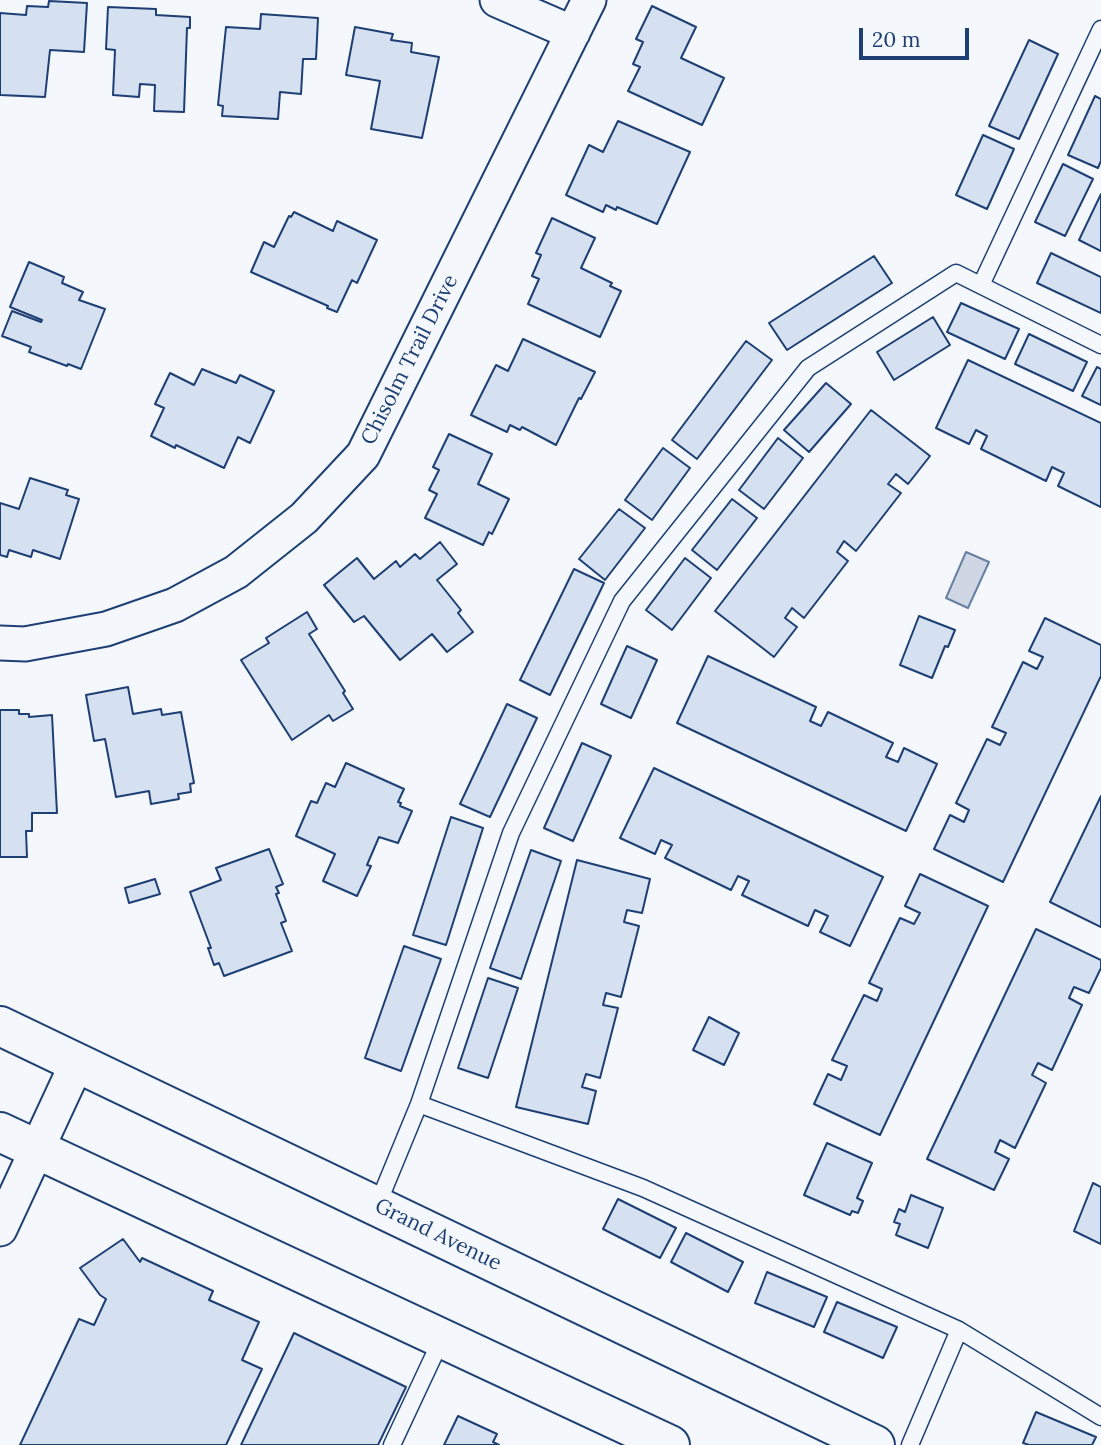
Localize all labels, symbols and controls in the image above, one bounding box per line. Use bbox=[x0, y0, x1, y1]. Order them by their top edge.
scale bar bbox=[863, 14, 973, 58]
text: 20 m bbox=[872, 26, 921, 53]
street label: Chisolm Trail Drive bbox=[356, 271, 464, 449]
street label: Grand Avenue bbox=[371, 1193, 505, 1277]

